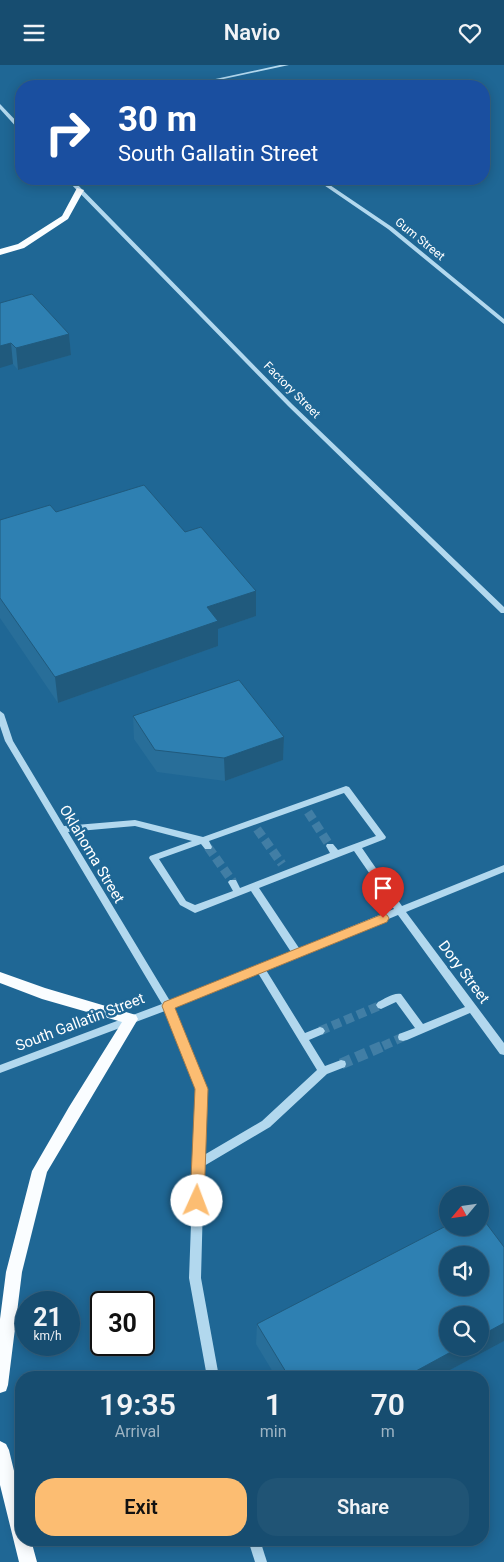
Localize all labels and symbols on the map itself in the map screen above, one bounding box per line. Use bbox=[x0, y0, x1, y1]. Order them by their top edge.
street label: Gum Street bbox=[392, 215, 448, 263]
street label: Factory Street bbox=[261, 359, 323, 421]
street label: Oklahoma Street bbox=[56, 802, 128, 906]
pin bbox=[362, 867, 404, 918]
street label: Dory Street bbox=[435, 937, 494, 1007]
street label: South Gallatin Street bbox=[13, 989, 147, 1055]
position arrow bbox=[170, 1174, 222, 1226]
north arrow bbox=[439, 1186, 489, 1236]
speed limit sign: 30 bbox=[90, 1291, 155, 1356]

